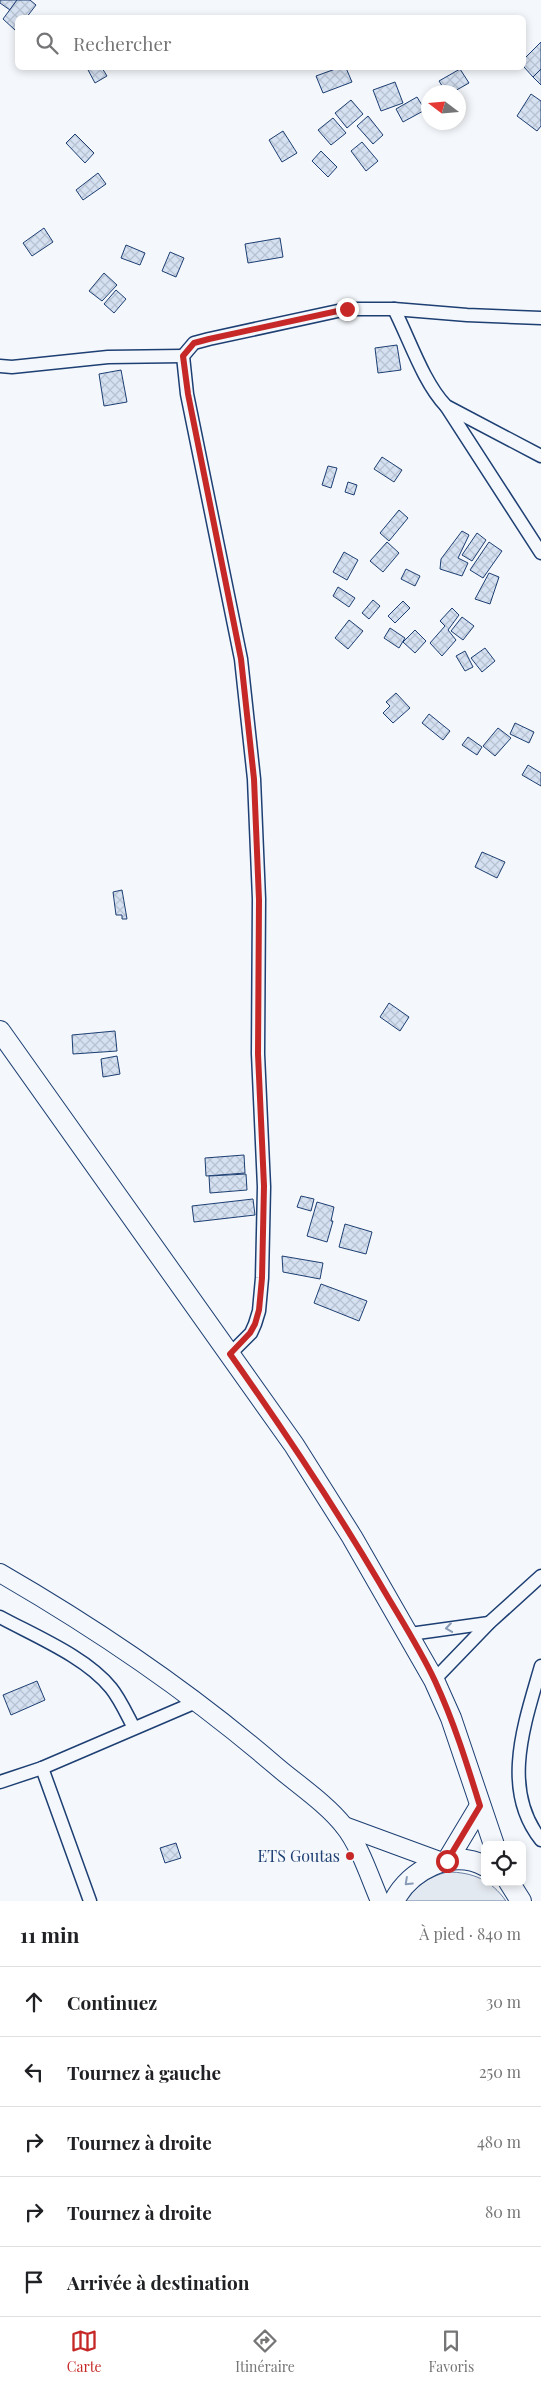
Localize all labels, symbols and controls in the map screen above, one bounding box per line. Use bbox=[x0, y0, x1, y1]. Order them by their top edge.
search box bbox=[15, 15, 526, 70]
icon: search bbox=[33, 29, 61, 57]
text: Rechercher bbox=[73, 30, 172, 56]
north arrow bbox=[421, 85, 466, 130]
route end bbox=[336, 298, 359, 321]
one-way arrow bbox=[445, 1622, 453, 1633]
map controls bbox=[481, 1841, 526, 1886]
button: locate bbox=[481, 1841, 526, 1886]
place label: ETS Goutas bbox=[258, 1845, 340, 1866]
marker: ETS Goutas bbox=[344, 1850, 356, 1862]
route start bbox=[436, 1850, 459, 1873]
one-way arrow bbox=[405, 1876, 414, 1885]
text: 11 min bbox=[20, 1920, 80, 1948]
text: À pied · 840 m bbox=[419, 1923, 521, 1944]
icon: ahead bbox=[20, 1988, 48, 2016]
text: Continuez bbox=[67, 1989, 157, 2015]
text: 30 m bbox=[486, 1991, 521, 2012]
icon: left bbox=[20, 2058, 48, 2086]
text: Tournez à gauche bbox=[67, 2059, 221, 2085]
text: 250 m bbox=[479, 2061, 521, 2082]
icon: right bbox=[20, 2128, 48, 2156]
text: Tournez à droite bbox=[67, 2129, 212, 2155]
text: 480 m bbox=[477, 2131, 521, 2152]
icon: right bbox=[20, 2198, 48, 2226]
text: Tournez à droite bbox=[67, 2199, 212, 2225]
text: 80 m bbox=[485, 2201, 521, 2222]
icon: arrive bbox=[20, 2268, 48, 2296]
text: Arrivée à destination bbox=[67, 2269, 249, 2295]
tab: Carte bbox=[67, 2327, 102, 2376]
tab: Itinéraire bbox=[235, 2327, 295, 2376]
tab: Favoris bbox=[429, 2327, 474, 2376]

